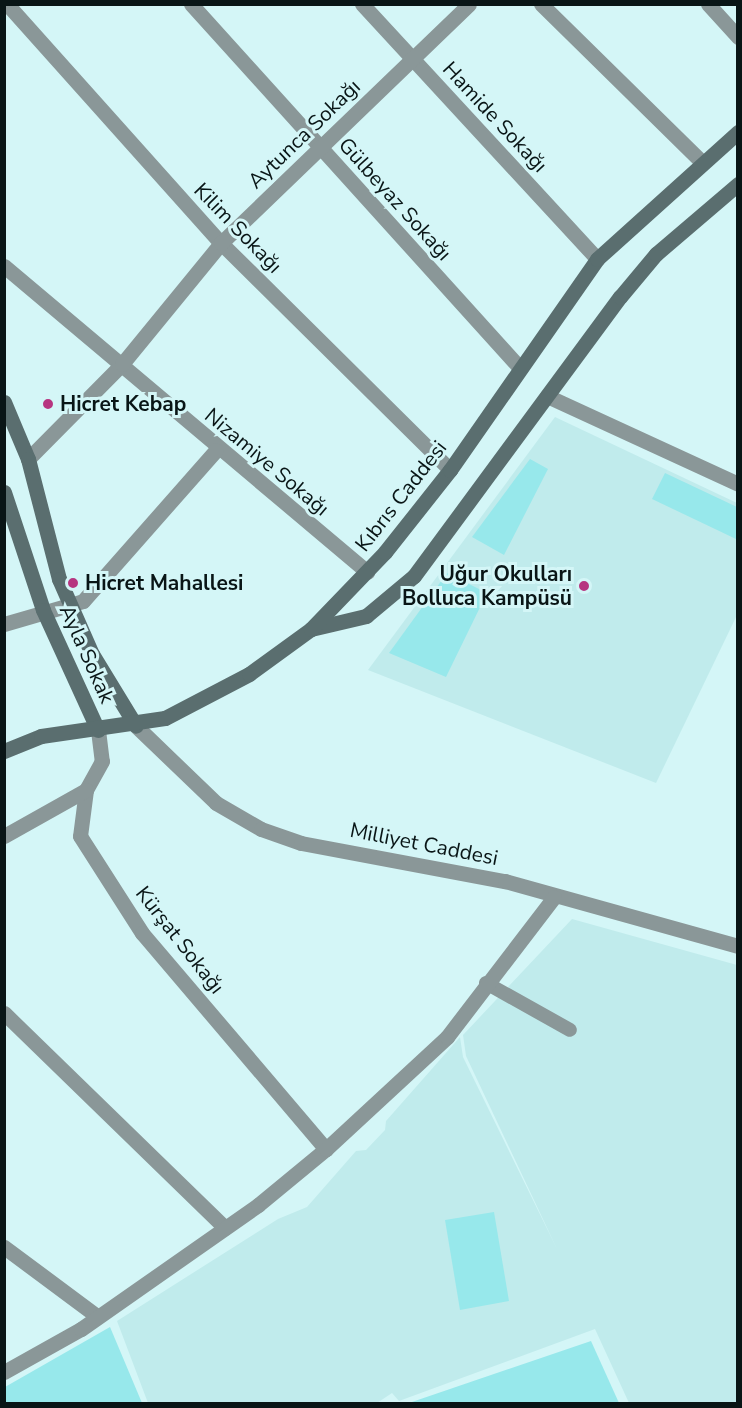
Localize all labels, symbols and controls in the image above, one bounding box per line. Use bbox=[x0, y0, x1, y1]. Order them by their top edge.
street label: Hamide Sokağı bbox=[437, 56, 553, 178]
street label: Aytunca Sokağı bbox=[243, 74, 365, 194]
street label: Gülbeyaz Sokağı bbox=[333, 132, 457, 266]
street label: Kilim Sokağı bbox=[189, 178, 287, 278]
place label: Hicret Kebap bbox=[60, 391, 186, 417]
marker: Hicret Kebap bbox=[41, 397, 55, 411]
street label: Nizamiye Sokağı bbox=[200, 403, 334, 521]
street label: Kıbrıs Caddesi bbox=[350, 436, 452, 556]
place label: Uğur Okulları Bolluca Kampüsü bbox=[402, 561, 572, 611]
place label: Hicret Mahallesi bbox=[85, 570, 243, 596]
marker: Hicret Mahallesi bbox=[66, 576, 80, 590]
marker: Uğur Okulları Bolluca Kampüsü bbox=[577, 579, 591, 593]
street label: Ayla Sokak bbox=[54, 601, 120, 707]
street label: Milliyet Caddesi bbox=[348, 817, 500, 871]
street label: Kürşat Sokağı bbox=[130, 881, 230, 999]

